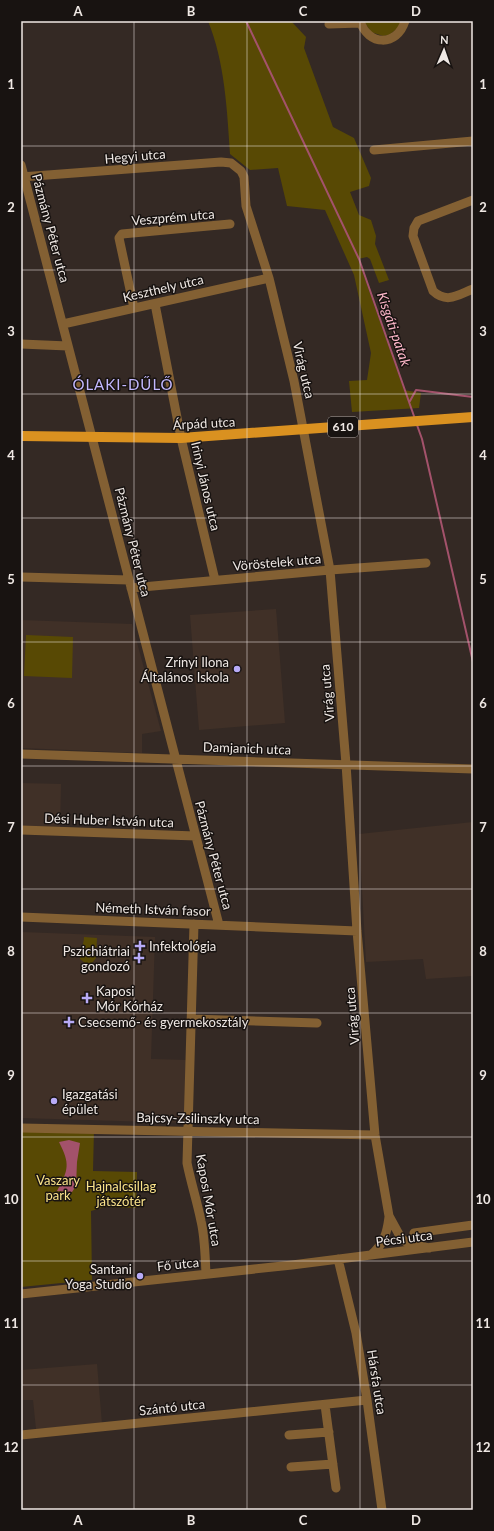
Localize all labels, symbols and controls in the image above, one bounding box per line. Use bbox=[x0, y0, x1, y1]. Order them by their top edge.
text: A bbox=[72, 3, 83, 19]
text: B bbox=[187, 3, 196, 19]
text: C bbox=[299, 3, 308, 19]
text: D bbox=[411, 3, 421, 19]
north arrow bbox=[424, 30, 464, 70]
text: N bbox=[440, 33, 449, 46]
text: 1 bbox=[7, 76, 15, 92]
text: 1 bbox=[479, 76, 487, 92]
street label: Hegyi utca bbox=[104, 145, 166, 167]
street label: Pázmány Péter utca bbox=[29, 172, 73, 284]
text: 2 bbox=[7, 199, 15, 215]
text: 2 bbox=[479, 199, 487, 215]
street label: Veszprém utca bbox=[131, 205, 215, 229]
street label: Keszthely utca bbox=[121, 271, 205, 305]
water label: Kisgáti-patak bbox=[374, 290, 415, 368]
text: 3 bbox=[7, 323, 15, 339]
text: 3 bbox=[479, 323, 487, 339]
street label: Virág utca bbox=[290, 340, 318, 400]
district label: ÓLAKI-DŰLŐ bbox=[72, 375, 174, 393]
street label: Árpád utca bbox=[172, 413, 236, 433]
road number: 610 bbox=[328, 417, 358, 437]
street label: Irinyi János utca bbox=[188, 440, 224, 532]
text: 4 bbox=[7, 447, 15, 463]
text: 4 bbox=[479, 447, 487, 463]
street label: Pázmány Péter utca bbox=[112, 486, 154, 598]
street label: Vöröstelek utca bbox=[232, 550, 322, 574]
text: 5 bbox=[7, 571, 15, 587]
text: 5 bbox=[479, 571, 487, 587]
place label: Zrínyi Ilona Általános Iskola bbox=[141, 654, 229, 685]
marker: Zrínyi Ilona Általános Iskola bbox=[232, 664, 242, 674]
street label: Virág utca bbox=[317, 664, 337, 722]
text: 6 bbox=[7, 695, 15, 711]
text: 6 bbox=[479, 695, 487, 711]
street label: Damjanich utca bbox=[203, 738, 291, 758]
street label: Pázmány Péter utca bbox=[192, 799, 236, 911]
street label: Dési Huber István utca bbox=[44, 810, 174, 830]
text: 7 bbox=[7, 819, 15, 835]
text: 7 bbox=[479, 819, 487, 835]
street label: Németh István fasor bbox=[95, 899, 211, 919]
place label: Infektológia bbox=[149, 938, 216, 954]
marker: Infektológia bbox=[134, 940, 146, 952]
text: 8 bbox=[7, 943, 15, 959]
place label: Pszichiátriai gondozó bbox=[63, 943, 130, 974]
text: 8 bbox=[479, 943, 487, 959]
marker: Pszichiátriai gondozó bbox=[133, 952, 145, 964]
place label: Kaposi Mór Kórház bbox=[96, 983, 163, 1014]
street label: Virág utca bbox=[342, 987, 362, 1045]
marker: Kaposi Mór Kórház bbox=[81, 992, 93, 1004]
place label: Csecsemő- és gyermekosztály bbox=[78, 1014, 249, 1030]
marker: Csecsemő- és gyermekosztály bbox=[63, 1016, 75, 1028]
text: 9 bbox=[7, 1067, 15, 1083]
text: 9 bbox=[479, 1067, 487, 1083]
place label: Igazgatási épület bbox=[62, 1086, 118, 1117]
marker: Igazgatási épület bbox=[49, 1096, 59, 1106]
street label: Bajcsy-Zsilinszky utca bbox=[136, 1109, 260, 1127]
street label: Kaposi Mór utca bbox=[193, 1153, 225, 1247]
park label: Vaszary park bbox=[36, 1172, 80, 1203]
park label: Hajnalcsillag játszótér bbox=[86, 1178, 156, 1209]
text: 10 bbox=[3, 1191, 19, 1207]
text: 10 bbox=[475, 1191, 491, 1207]
street label: Pécsi utca bbox=[375, 1227, 433, 1249]
street label: Fő utca bbox=[156, 1254, 200, 1274]
place label: Santani Yoga Studio bbox=[65, 1261, 132, 1292]
marker: Santani Yoga Studio bbox=[135, 1271, 145, 1281]
text: 11 bbox=[3, 1315, 19, 1331]
text: 11 bbox=[475, 1315, 491, 1331]
street label: Hársfa utca bbox=[364, 1348, 390, 1416]
street label: Szántó utca bbox=[138, 1396, 206, 1418]
text: 12 bbox=[3, 1439, 19, 1455]
text: 12 bbox=[475, 1439, 491, 1455]
text: A bbox=[72, 1512, 83, 1528]
text: B bbox=[187, 1512, 196, 1528]
text: C bbox=[299, 1512, 308, 1528]
text: D bbox=[411, 1512, 421, 1528]

